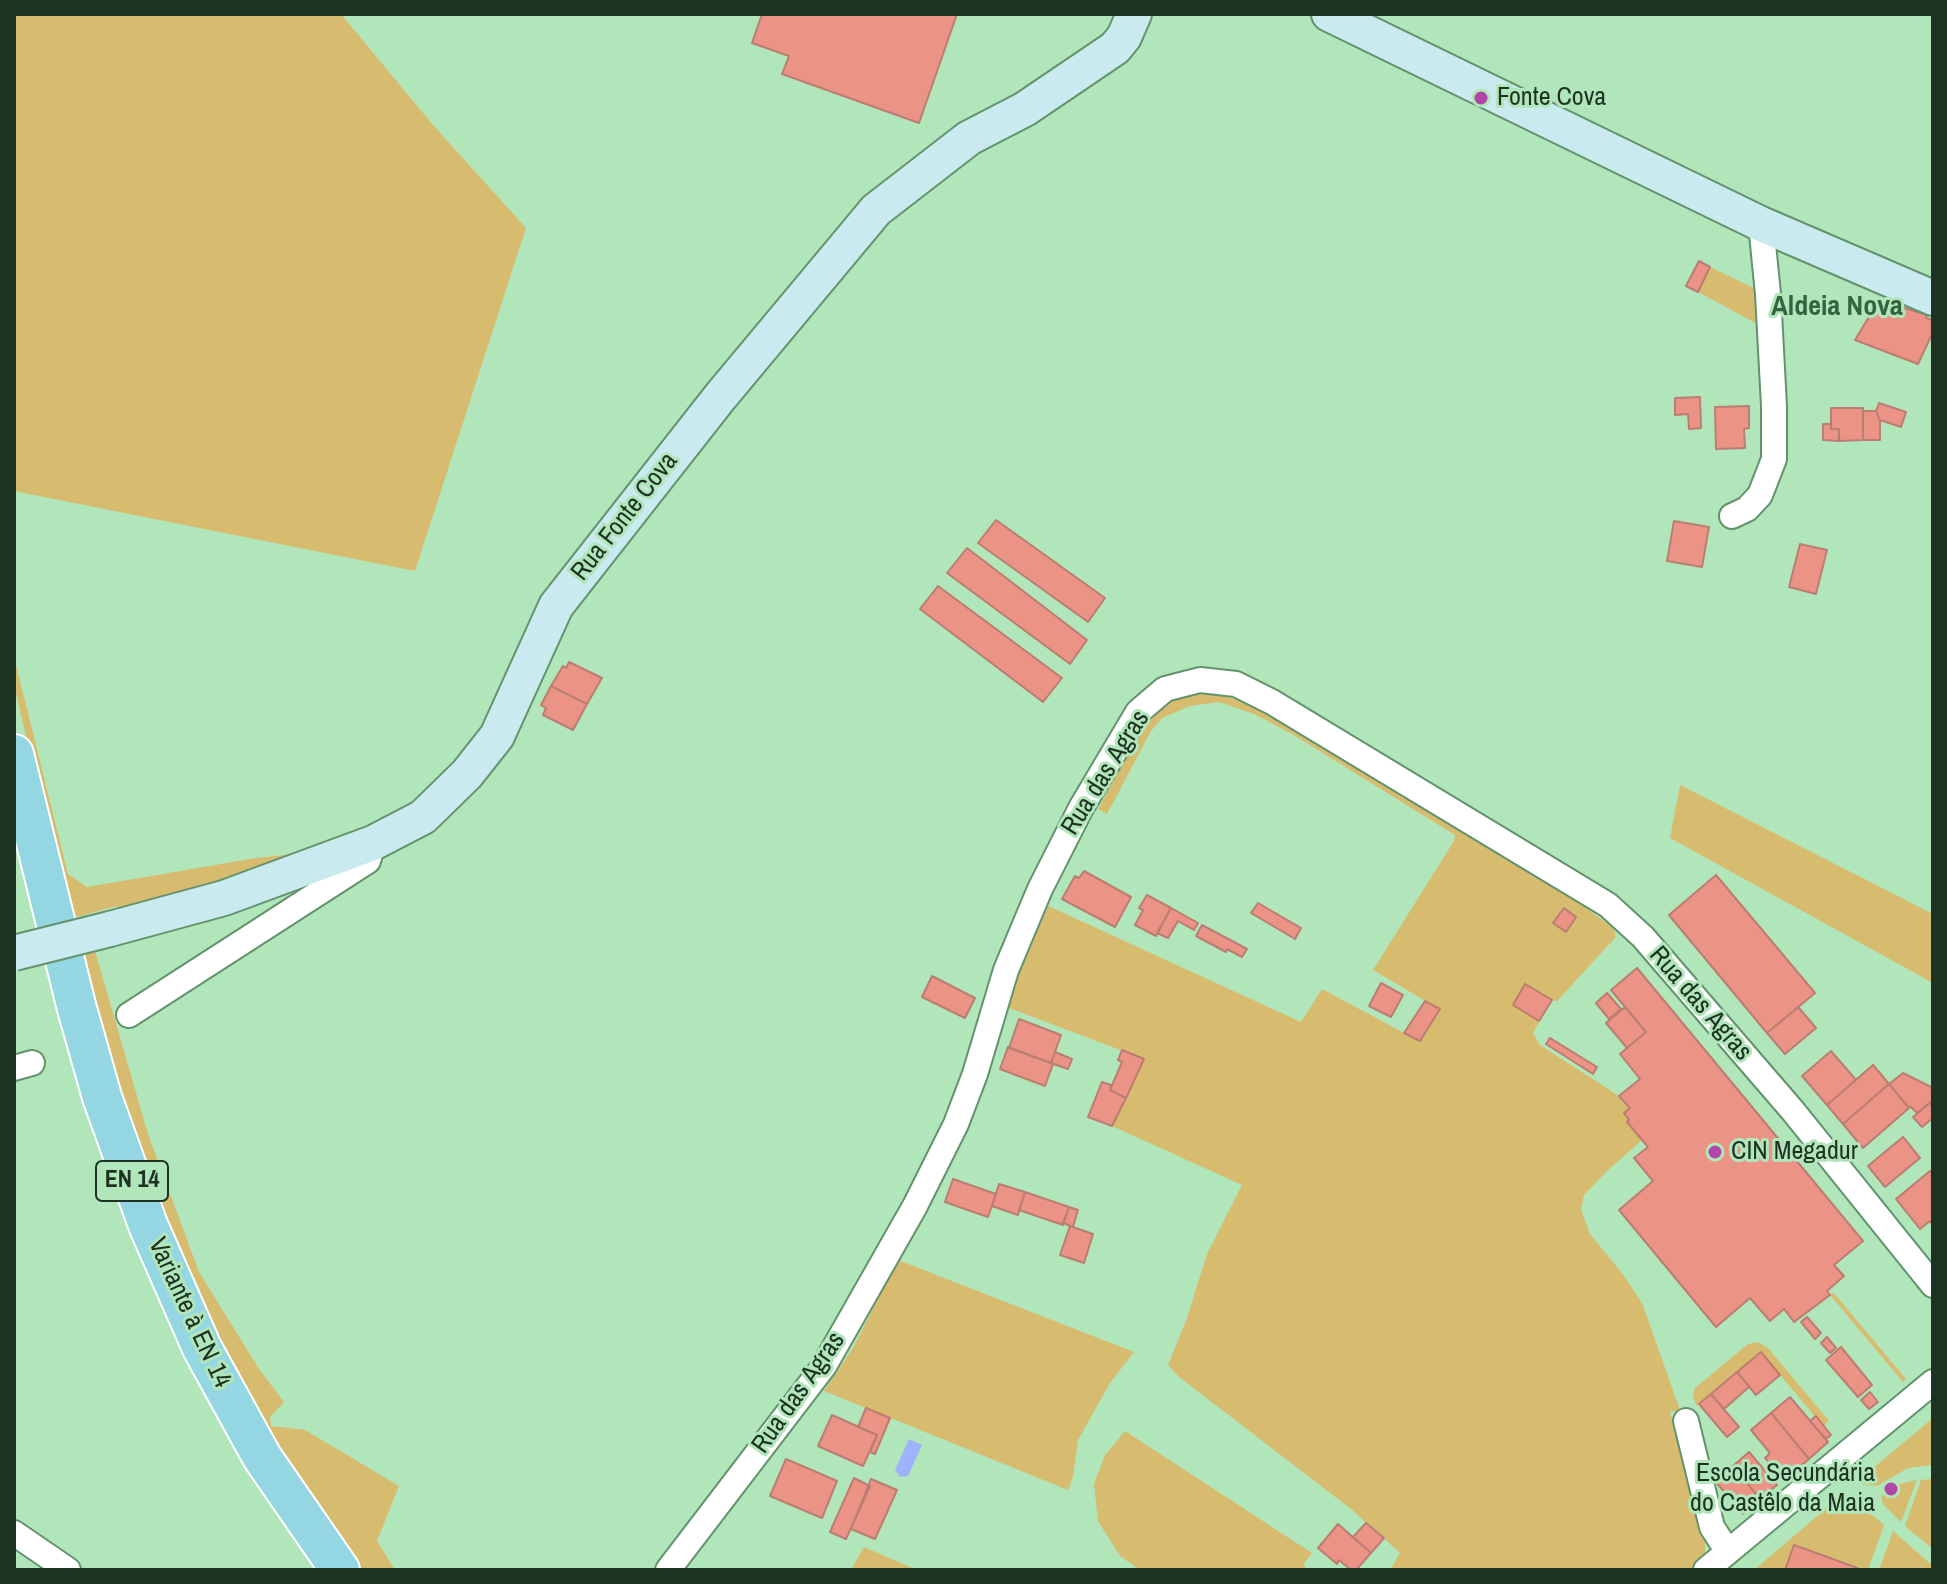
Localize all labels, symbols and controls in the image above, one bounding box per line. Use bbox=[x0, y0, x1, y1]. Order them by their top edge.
place label: Fonte Cova bbox=[1497, 82, 1606, 114]
marker: Fonte Cova bbox=[1472, 89, 1490, 107]
district label: Aldeia Nova bbox=[1771, 290, 1903, 324]
street label: Rua Fonte Cova bbox=[565, 447, 685, 587]
street label: Rua das Agras bbox=[1055, 705, 1157, 841]
street label: Rua das Agras bbox=[1642, 941, 1758, 1067]
place label: CIN Megadur bbox=[1731, 1136, 1858, 1168]
marker: CIN Megadur bbox=[1706, 1143, 1724, 1161]
road number: EN 14 bbox=[96, 1161, 168, 1201]
street label: Variante à EN 14 bbox=[141, 1233, 237, 1393]
street label: Rua das Agras bbox=[746, 1326, 852, 1460]
place label: Escola Secundária do Castêlo da Maia bbox=[1690, 1458, 1875, 1520]
marker: Escola Secundária do Castêlo da Maia bbox=[1882, 1480, 1900, 1498]

